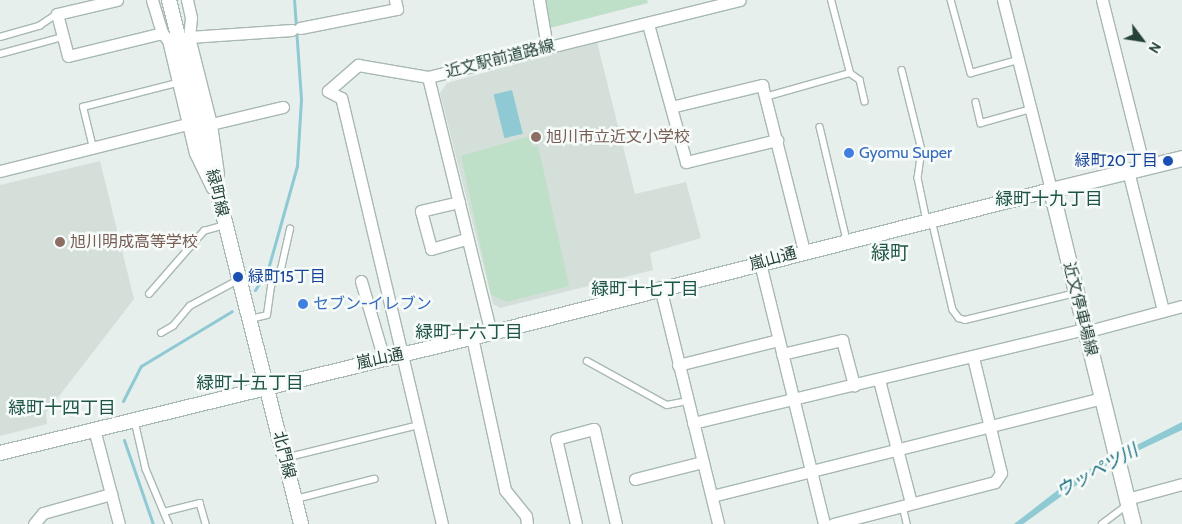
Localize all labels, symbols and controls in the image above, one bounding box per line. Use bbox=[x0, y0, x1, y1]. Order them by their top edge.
north arrow bbox=[1117, 15, 1167, 65]
street label: 近文駅前道路線 bbox=[443, 36, 557, 82]
text: N bbox=[1145, 39, 1165, 57]
place label: 旭川市立近文小学校 bbox=[546, 127, 690, 147]
marker: 旭川市立近文小学校 bbox=[530, 131, 542, 143]
place label: Gyomu Super bbox=[859, 143, 952, 163]
marker: Gyomu Super bbox=[843, 147, 855, 159]
place label: 緑町20丁目 bbox=[1074, 151, 1158, 171]
marker: 緑町20丁目 bbox=[1162, 155, 1174, 167]
street label: 緑町線 bbox=[202, 167, 232, 219]
district label: 緑町十九丁目 bbox=[995, 188, 1103, 210]
place label: 旭川明成高等学校 bbox=[70, 232, 198, 252]
marker: 旭川明成高等学校 bbox=[54, 236, 66, 248]
district label: 緑町 bbox=[871, 242, 909, 264]
street label: 嵐山通 bbox=[747, 244, 799, 274]
street label: 近文停車場線 bbox=[1059, 260, 1101, 358]
place label: 緑町15丁目 bbox=[248, 267, 326, 287]
marker: 緑町15丁目 bbox=[232, 271, 244, 283]
district label: 緑町十七丁目 bbox=[591, 278, 699, 300]
place label: セブン-イレブン bbox=[313, 294, 432, 314]
marker: セブン-イレブン bbox=[297, 298, 309, 310]
district label: 緑町十六丁目 bbox=[415, 321, 523, 343]
street label: 嵐山通 bbox=[355, 345, 405, 373]
district label: 緑町十五丁目 bbox=[196, 372, 304, 394]
district label: 緑町十四丁目 bbox=[8, 397, 116, 419]
street label: 北門線 bbox=[269, 429, 299, 481]
water label: ウッペツ川 bbox=[1052, 440, 1142, 502]

